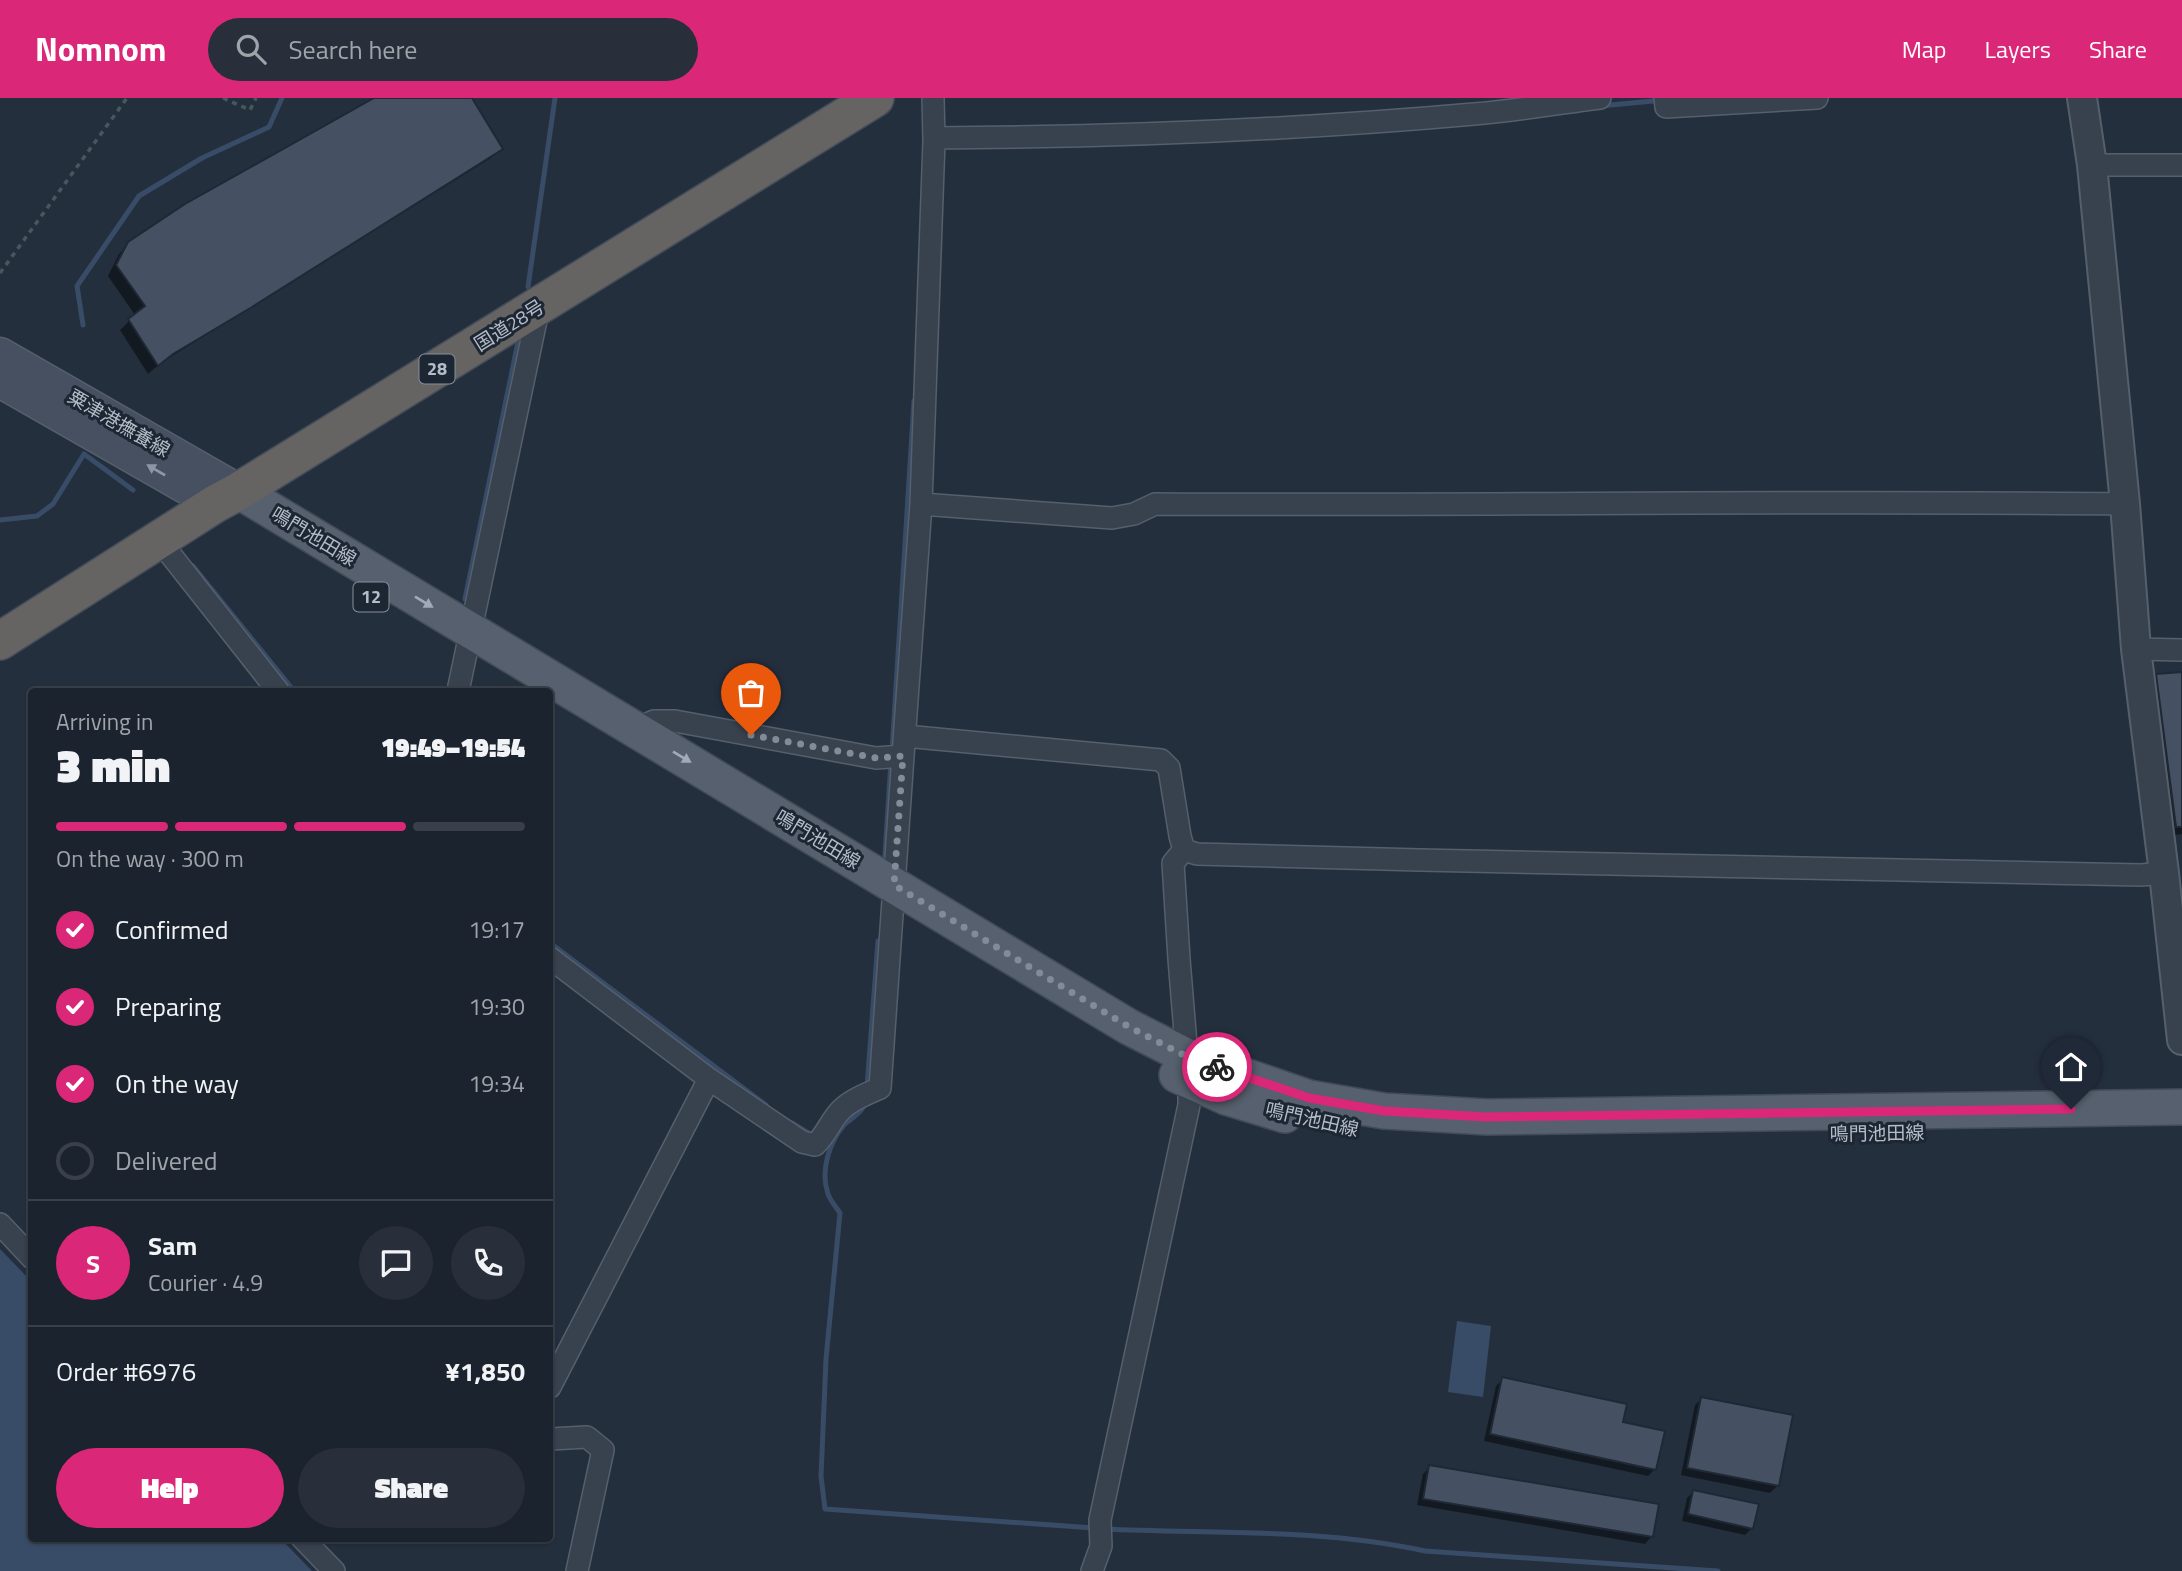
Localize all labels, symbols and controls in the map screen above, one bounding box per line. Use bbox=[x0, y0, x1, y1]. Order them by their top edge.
search box bbox=[208, 18, 698, 81]
text: Nomnom bbox=[35, 24, 166, 74]
icon: search bbox=[232, 30, 270, 68]
text: Search here bbox=[288, 30, 417, 69]
text: Map bbox=[1902, 31, 1947, 67]
text: Layers bbox=[1985, 31, 2051, 67]
text: Share bbox=[2089, 31, 2147, 67]
street label: 国道28号 bbox=[468, 292, 550, 358]
road number: 28 bbox=[420, 354, 454, 384]
street label: 粟津港撫養線 bbox=[63, 382, 176, 464]
one-way arrow bbox=[146, 464, 165, 476]
street label: 鳴門池田線 bbox=[266, 499, 362, 572]
road number: 12 bbox=[354, 583, 388, 612]
one-way arrow bbox=[414, 596, 433, 608]
pin bbox=[721, 663, 781, 735]
icon: bag bbox=[732, 674, 770, 712]
text: Arriving in bbox=[56, 704, 153, 739]
text: 19:49–19:54 bbox=[381, 728, 525, 767]
text: 3 min bbox=[56, 730, 170, 800]
one-way arrow bbox=[672, 750, 691, 763]
street label: 鳴門池田線 bbox=[770, 802, 866, 875]
text: On the way · 300 m bbox=[56, 841, 244, 876]
text: Confirmed bbox=[115, 910, 229, 949]
icon: check bbox=[56, 911, 94, 949]
text: 19:17 bbox=[468, 912, 525, 947]
text: Preparing bbox=[115, 987, 221, 1026]
icon: check bbox=[56, 988, 94, 1026]
text: 19:30 bbox=[468, 989, 525, 1024]
courier bbox=[1182, 1032, 1252, 1102]
pin bbox=[2041, 1037, 2101, 1109]
icon: bike bbox=[1198, 1048, 1236, 1086]
icon: home bbox=[2052, 1048, 2090, 1086]
text: On the way bbox=[115, 1064, 239, 1103]
icon: check bbox=[56, 1065, 94, 1103]
text: 19:34 bbox=[468, 1066, 525, 1101]
street label: 鳴門池田線 bbox=[1263, 1094, 1362, 1143]
street label: 鳴門池田線 bbox=[1829, 1117, 1925, 1148]
text: Delivered bbox=[115, 1141, 218, 1180]
text: Sam bbox=[148, 1226, 197, 1265]
button: chat bbox=[359, 1226, 433, 1300]
button: phone bbox=[451, 1226, 525, 1300]
text: S bbox=[86, 1244, 100, 1283]
text: Courier · 4.9 bbox=[148, 1265, 263, 1300]
text: Order #6976 bbox=[56, 1352, 196, 1391]
text: ¥1,850 bbox=[445, 1352, 525, 1391]
button: Help bbox=[56, 1448, 284, 1528]
button: Share bbox=[298, 1448, 525, 1528]

